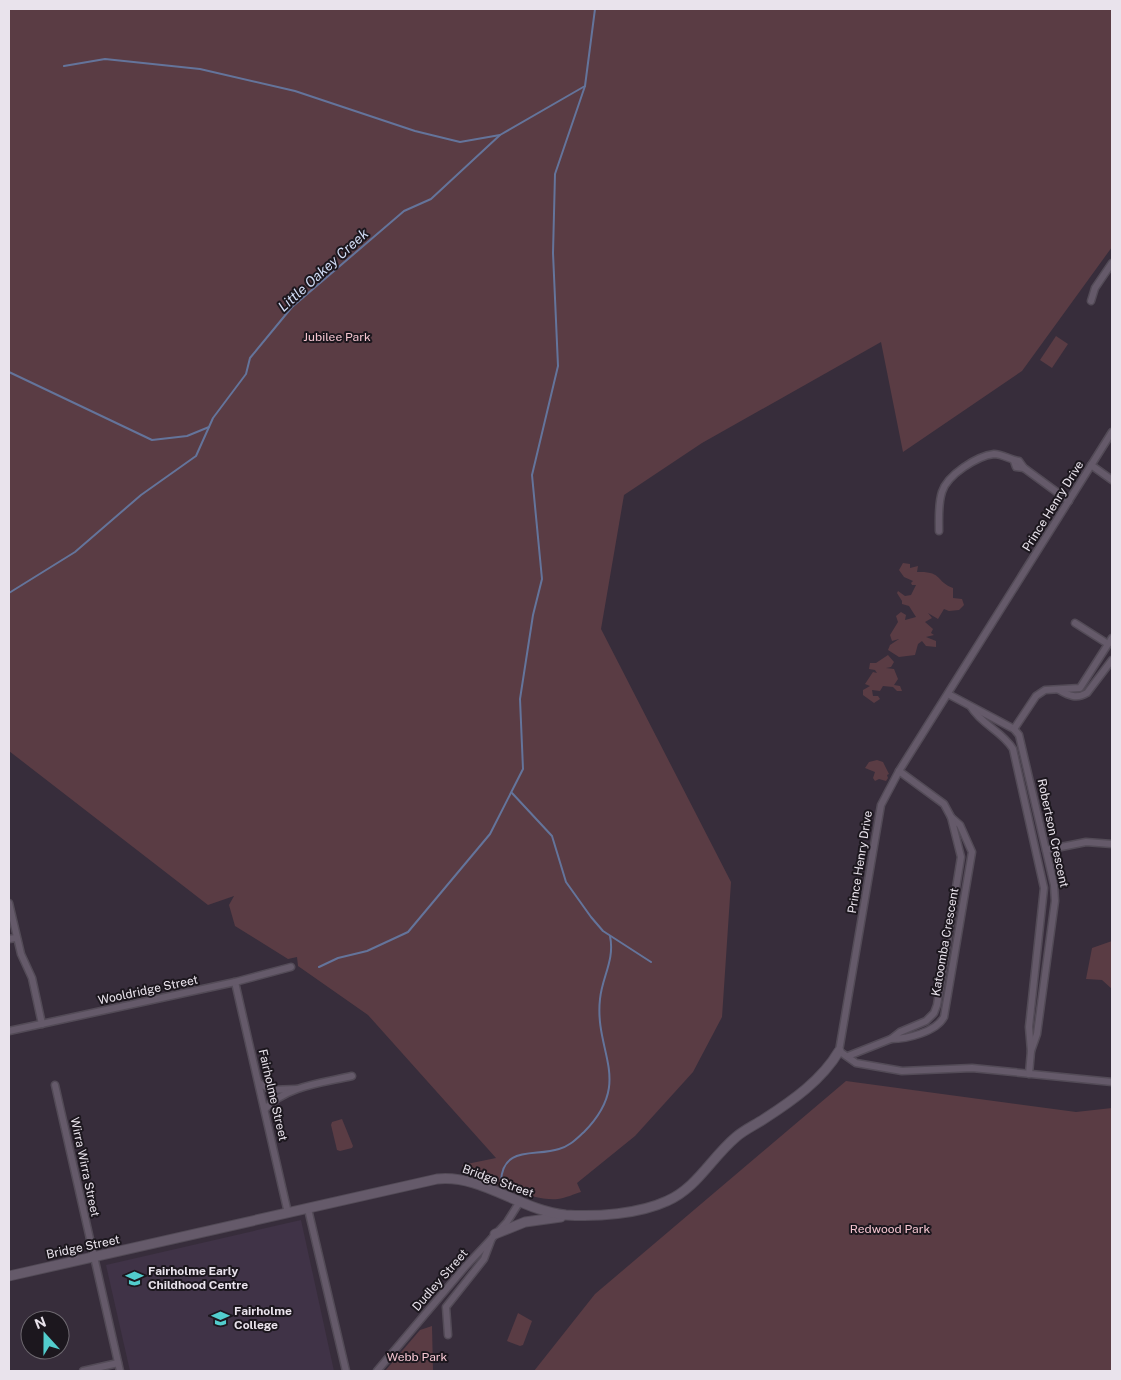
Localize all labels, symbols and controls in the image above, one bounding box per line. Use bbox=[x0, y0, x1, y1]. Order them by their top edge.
water label: Little Oakey Creek bbox=[275, 225, 372, 315]
park label: Jubilee Park bbox=[303, 330, 371, 344]
street label: Prince Henry Drive bbox=[1019, 458, 1087, 554]
street label: Robertson Crescent bbox=[1035, 777, 1071, 889]
street label: Prince Henry Drive bbox=[845, 809, 875, 915]
street label: Katoomba Crescent bbox=[929, 886, 961, 997]
street label: Wooldridge Street bbox=[97, 973, 200, 1007]
street label: Fairholme Street bbox=[256, 1048, 290, 1143]
street label: Wirra Wirra Street bbox=[68, 1116, 102, 1218]
street label: Bridge Street bbox=[460, 1162, 536, 1200]
park label: Redwood Park bbox=[850, 1222, 930, 1236]
street label: Bridge Street bbox=[45, 1232, 121, 1262]
street label: Dudley Street bbox=[409, 1246, 471, 1314]
place label: Fairholme Early Childhood Centre bbox=[148, 1264, 248, 1292]
school or university icon: Fairholme Early Childhood Centre bbox=[124, 1268, 144, 1288]
place label: Fairholme College bbox=[234, 1304, 292, 1332]
school or university icon: Fairholme College bbox=[210, 1308, 230, 1328]
north arrow bbox=[20, 1310, 70, 1360]
text: N bbox=[32, 1313, 48, 1332]
park label: Webb Park bbox=[387, 1350, 447, 1364]

